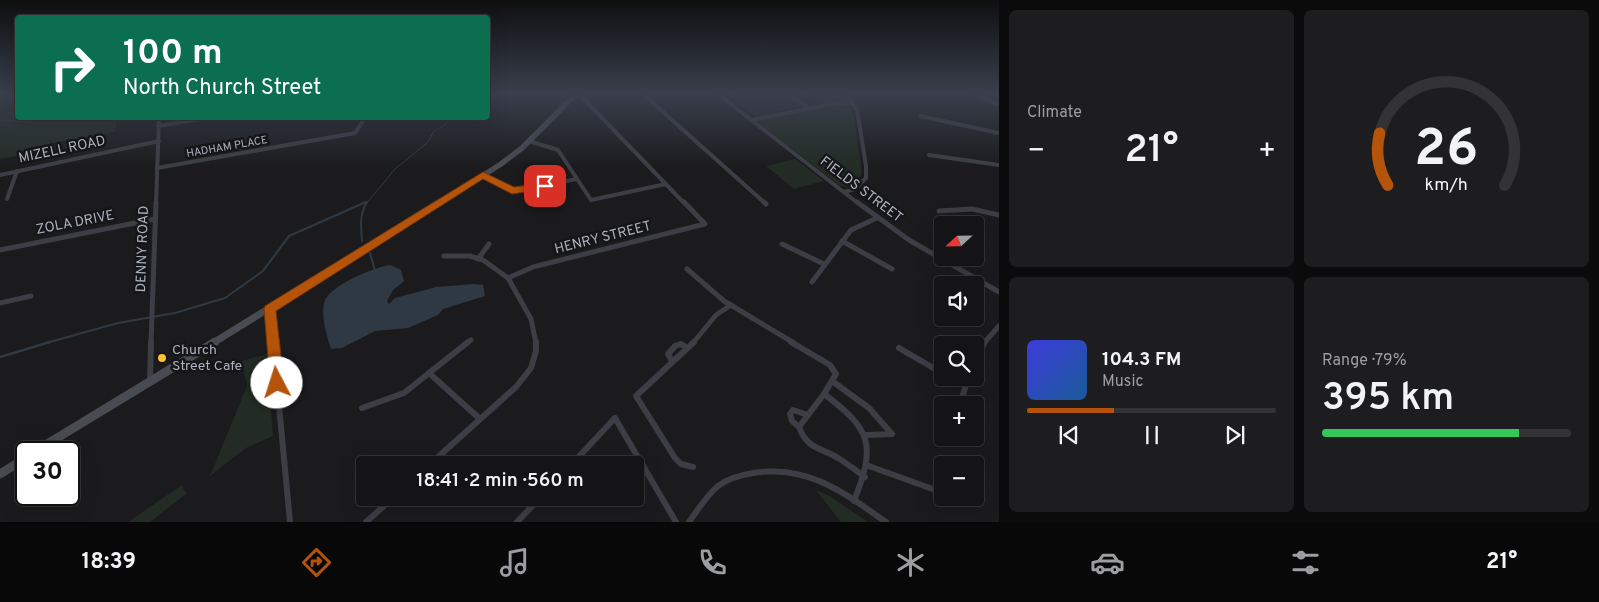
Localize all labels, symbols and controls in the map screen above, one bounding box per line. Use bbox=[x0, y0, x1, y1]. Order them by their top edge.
text: 100 m bbox=[123, 32, 223, 76]
icon: right bbox=[40, 35, 105, 100]
text: North Church Street bbox=[123, 75, 321, 102]
text: Climate bbox=[1027, 103, 1082, 123]
text: 26 bbox=[1415, 118, 1478, 184]
text: 21° bbox=[1125, 127, 1178, 176]
street label: MIZELL ROAD bbox=[17, 132, 107, 168]
street label: HADHAM PLACE bbox=[185, 133, 269, 161]
text: − bbox=[1027, 134, 1045, 170]
text: + bbox=[1258, 134, 1276, 170]
street label: FIELDS STREET bbox=[816, 153, 906, 227]
pin bbox=[524, 165, 566, 207]
icon: arrive bbox=[531, 172, 559, 200]
text: km/h bbox=[1425, 174, 1468, 197]
street label: DENNY ROAD bbox=[133, 205, 153, 293]
street label: ZOLA DRIVE bbox=[34, 207, 116, 239]
north arrow bbox=[934, 216, 984, 266]
map controls bbox=[934, 216, 984, 506]
street label: HENRY STREET bbox=[553, 218, 653, 258]
button: sound bbox=[934, 276, 984, 326]
button: search bbox=[934, 336, 984, 386]
place label: Church Street Cafe bbox=[172, 342, 242, 375]
text: 104.3 FM bbox=[1102, 348, 1181, 372]
text: Range · 79% bbox=[1322, 351, 1407, 371]
marker: Church Street Cafe bbox=[156, 352, 168, 364]
position arrow bbox=[250, 356, 302, 408]
text: Music bbox=[1102, 372, 1143, 392]
text: 395 km bbox=[1322, 375, 1454, 424]
button: + bbox=[934, 396, 984, 446]
icon: previous bbox=[1055, 421, 1083, 449]
icon: pause bbox=[1138, 421, 1166, 449]
icon: next bbox=[1221, 421, 1249, 449]
speed limit sign: 30 bbox=[15, 441, 80, 506]
button: − bbox=[934, 456, 984, 506]
text: 18:41 · 2 min · 560 m bbox=[416, 469, 584, 493]
icon: directions bbox=[299, 545, 334, 580]
icon: music bbox=[497, 545, 532, 580]
icon: phone bbox=[695, 545, 730, 580]
icon: climate bbox=[893, 545, 928, 580]
icon: car bbox=[1090, 545, 1125, 580]
icon: filters bbox=[1288, 545, 1323, 580]
text: 18:39 bbox=[81, 549, 136, 576]
text: 21° bbox=[1486, 549, 1518, 576]

